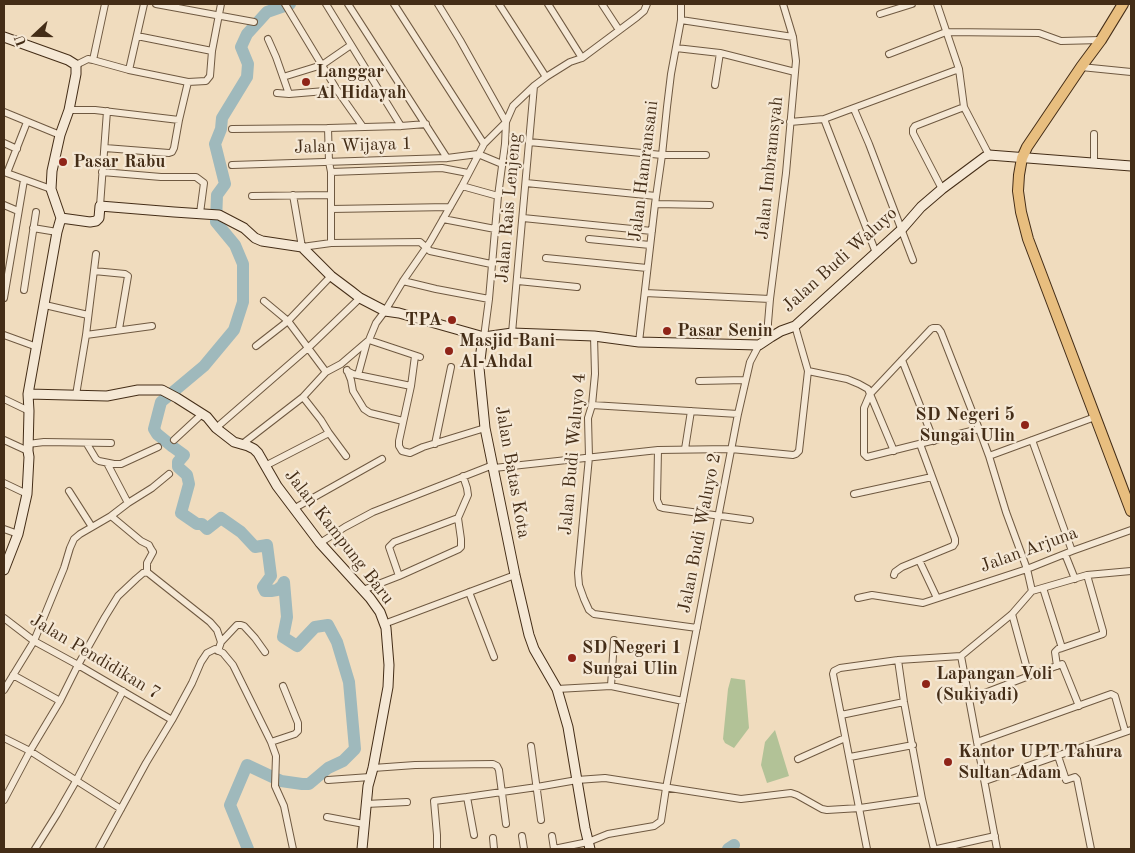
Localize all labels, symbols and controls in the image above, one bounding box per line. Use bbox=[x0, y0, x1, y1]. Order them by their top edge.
north arrow bbox=[10, 10, 60, 60]
text: U bbox=[12, 33, 30, 48]
place label: Langgar Al Hidayah bbox=[316, 61, 407, 104]
marker: Langgar Al Hidayah bbox=[300, 76, 312, 88]
street label: Jalan Imbramsyah bbox=[752, 95, 788, 241]
street label: Jalan Hamransani bbox=[625, 99, 663, 243]
street label: Jalan Rais Lenjeng bbox=[492, 132, 526, 284]
street label: Jalan Wijaya 1 bbox=[294, 133, 412, 159]
place label: Pasar Rabu bbox=[73, 151, 165, 173]
marker: Pasar Rabu bbox=[57, 156, 69, 168]
street label: Jalan Budi Waluyo bbox=[778, 203, 902, 317]
place label: TPA bbox=[405, 309, 442, 331]
marker: TPA bbox=[446, 314, 458, 326]
place label: Pasar Senin bbox=[677, 320, 773, 342]
marker: Pasar Senin bbox=[661, 325, 673, 337]
place label: Masjid Bani Al-Ahdal bbox=[459, 330, 555, 372]
marker: Masjid Bani Al-Ahdal bbox=[443, 345, 455, 357]
street label: Jalan Budi Waluyo 4 bbox=[555, 372, 591, 536]
street label: Jalan Batas Kota bbox=[490, 404, 534, 540]
place label: SD Negeri 5 Sungai Ulin bbox=[915, 404, 1015, 446]
marker: SD Negeri 5 Sungai Ulin bbox=[1019, 419, 1031, 431]
street label: Jalan Budi Waluyo 2 bbox=[674, 451, 726, 615]
street label: Jalan Kampung Baru bbox=[280, 465, 398, 609]
street label: Jalan Arjuna bbox=[977, 522, 1081, 578]
street label: Jalan Pendidikan 7 bbox=[26, 610, 164, 704]
place label: SD Negeri 1 Sungai Ulin bbox=[582, 637, 682, 680]
marker: SD Negeri 1 Sungai Ulin bbox=[566, 652, 578, 664]
place label: Lapangan Voli (Sukiyadi) bbox=[936, 663, 1052, 706]
marker: Lapangan Voli (Sukiyadi) bbox=[920, 678, 932, 690]
place label: Kantor UPT Tahura Sultan Adam bbox=[958, 741, 1122, 784]
marker: Kantor UPT Tahura Sultan Adam bbox=[942, 756, 954, 768]

